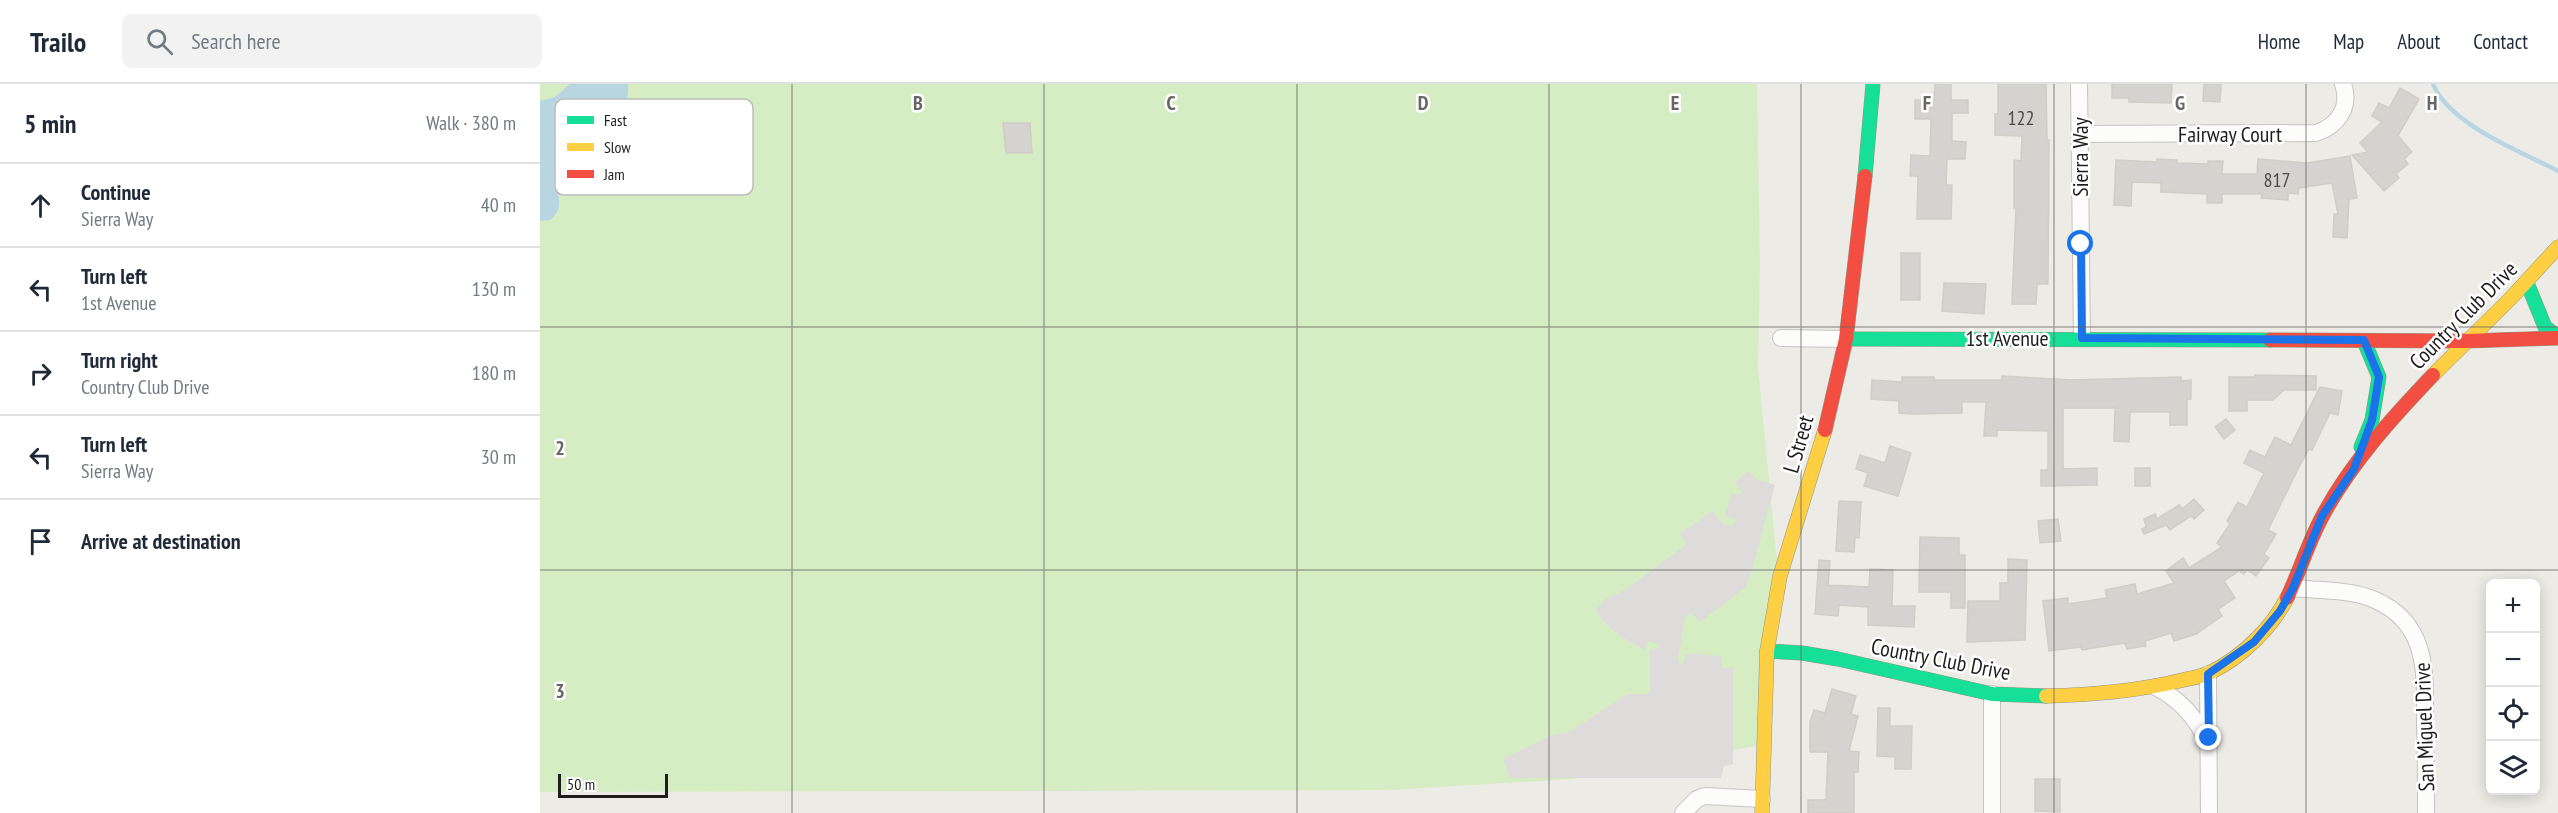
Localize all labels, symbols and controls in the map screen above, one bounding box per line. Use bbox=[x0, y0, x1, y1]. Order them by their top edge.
search box bbox=[122, 14, 542, 68]
text: Trailo bbox=[30, 23, 86, 60]
icon: search bbox=[143, 25, 176, 58]
text: Search here bbox=[191, 27, 281, 55]
text: Home bbox=[2258, 28, 2300, 55]
text: Map bbox=[2333, 28, 2364, 55]
text: About bbox=[2397, 28, 2440, 55]
text: Contact bbox=[2473, 28, 2528, 55]
text: B bbox=[913, 90, 923, 116]
text: C bbox=[1166, 90, 1176, 116]
text: D bbox=[1418, 90, 1429, 116]
text: E bbox=[1671, 90, 1679, 116]
text: F bbox=[1923, 90, 1931, 116]
text: G bbox=[2175, 90, 2185, 116]
text: H bbox=[2427, 90, 2437, 116]
legend bbox=[555, 99, 753, 195]
house number: 122 bbox=[2008, 105, 2035, 131]
text: 5 min bbox=[24, 107, 77, 140]
text: Walk · 380 m bbox=[426, 110, 516, 136]
text: Fast bbox=[604, 110, 627, 130]
street label: Sierra Way bbox=[2066, 117, 2094, 197]
street label: Fairway Court bbox=[2178, 120, 2282, 148]
text: Slow bbox=[604, 137, 631, 157]
text: Jam bbox=[603, 164, 625, 184]
house number: 817 bbox=[2264, 167, 2291, 193]
text: Continue bbox=[81, 178, 151, 206]
icon: ahead bbox=[24, 189, 57, 222]
text: 40 m bbox=[481, 192, 516, 218]
text: Sierra Way bbox=[81, 206, 153, 232]
route start bbox=[2067, 230, 2093, 256]
street label: Country Club Drive bbox=[2403, 255, 2523, 375]
text: Turn left bbox=[81, 262, 147, 290]
icon: left bbox=[24, 273, 57, 306]
text: 130 m bbox=[472, 276, 516, 302]
text: 1st Avenue bbox=[81, 290, 157, 316]
street label: 1st Avenue bbox=[1965, 324, 2049, 352]
text: Turn right bbox=[81, 346, 158, 374]
icon: right bbox=[24, 357, 57, 390]
text: 180 m bbox=[472, 360, 516, 386]
text: Country Club Drive bbox=[81, 374, 210, 400]
street label: L Street bbox=[1776, 412, 1820, 476]
text: Turn left bbox=[81, 430, 147, 458]
text: 2 bbox=[555, 435, 565, 461]
icon: left bbox=[24, 441, 57, 474]
text: 30 m bbox=[481, 444, 516, 470]
text: Sierra Way bbox=[81, 458, 153, 484]
icon: arrive bbox=[24, 525, 57, 558]
text: Arrive at destination bbox=[81, 527, 241, 555]
map controls bbox=[2486, 579, 2540, 795]
button: + bbox=[2486, 579, 2540, 633]
street label: Country Club Drive bbox=[1869, 632, 2013, 686]
button: − bbox=[2486, 633, 2540, 687]
street label: San Miguel Drive bbox=[2408, 662, 2440, 792]
text: 3 bbox=[555, 678, 565, 704]
button: locate bbox=[2486, 687, 2540, 741]
route end bbox=[2195, 724, 2221, 750]
button: layers bbox=[2486, 741, 2540, 795]
scale bar bbox=[558, 771, 668, 798]
text: 50 m bbox=[567, 774, 595, 794]

